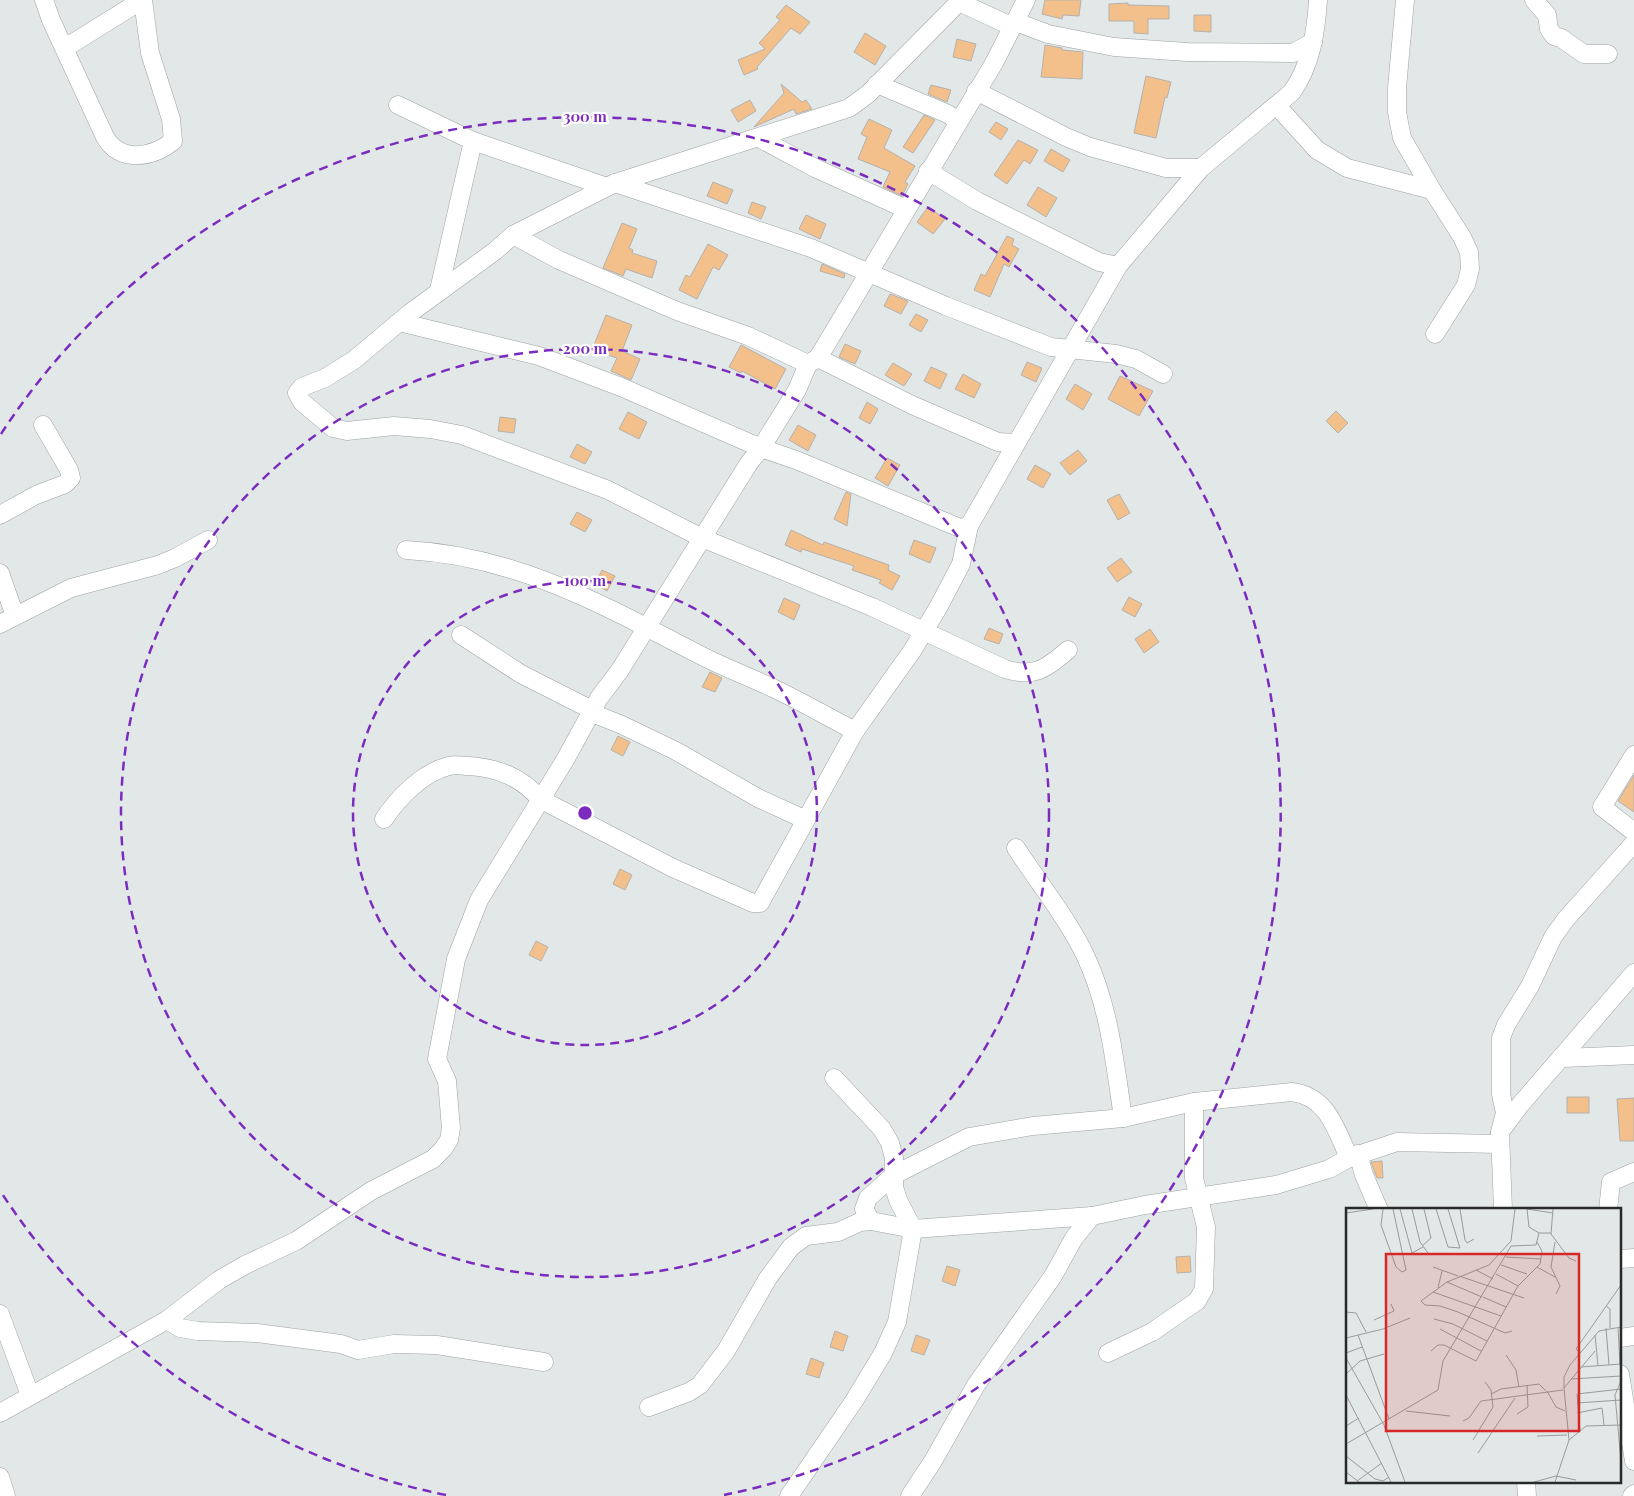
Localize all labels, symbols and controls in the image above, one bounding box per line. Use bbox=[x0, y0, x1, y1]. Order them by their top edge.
text: 300 m bbox=[563, 106, 607, 126]
text: 200 m bbox=[563, 338, 608, 358]
text: 100 m bbox=[564, 570, 607, 590]
centre of rings bbox=[576, 804, 594, 822]
inset map bbox=[1346, 1208, 1622, 1484]

